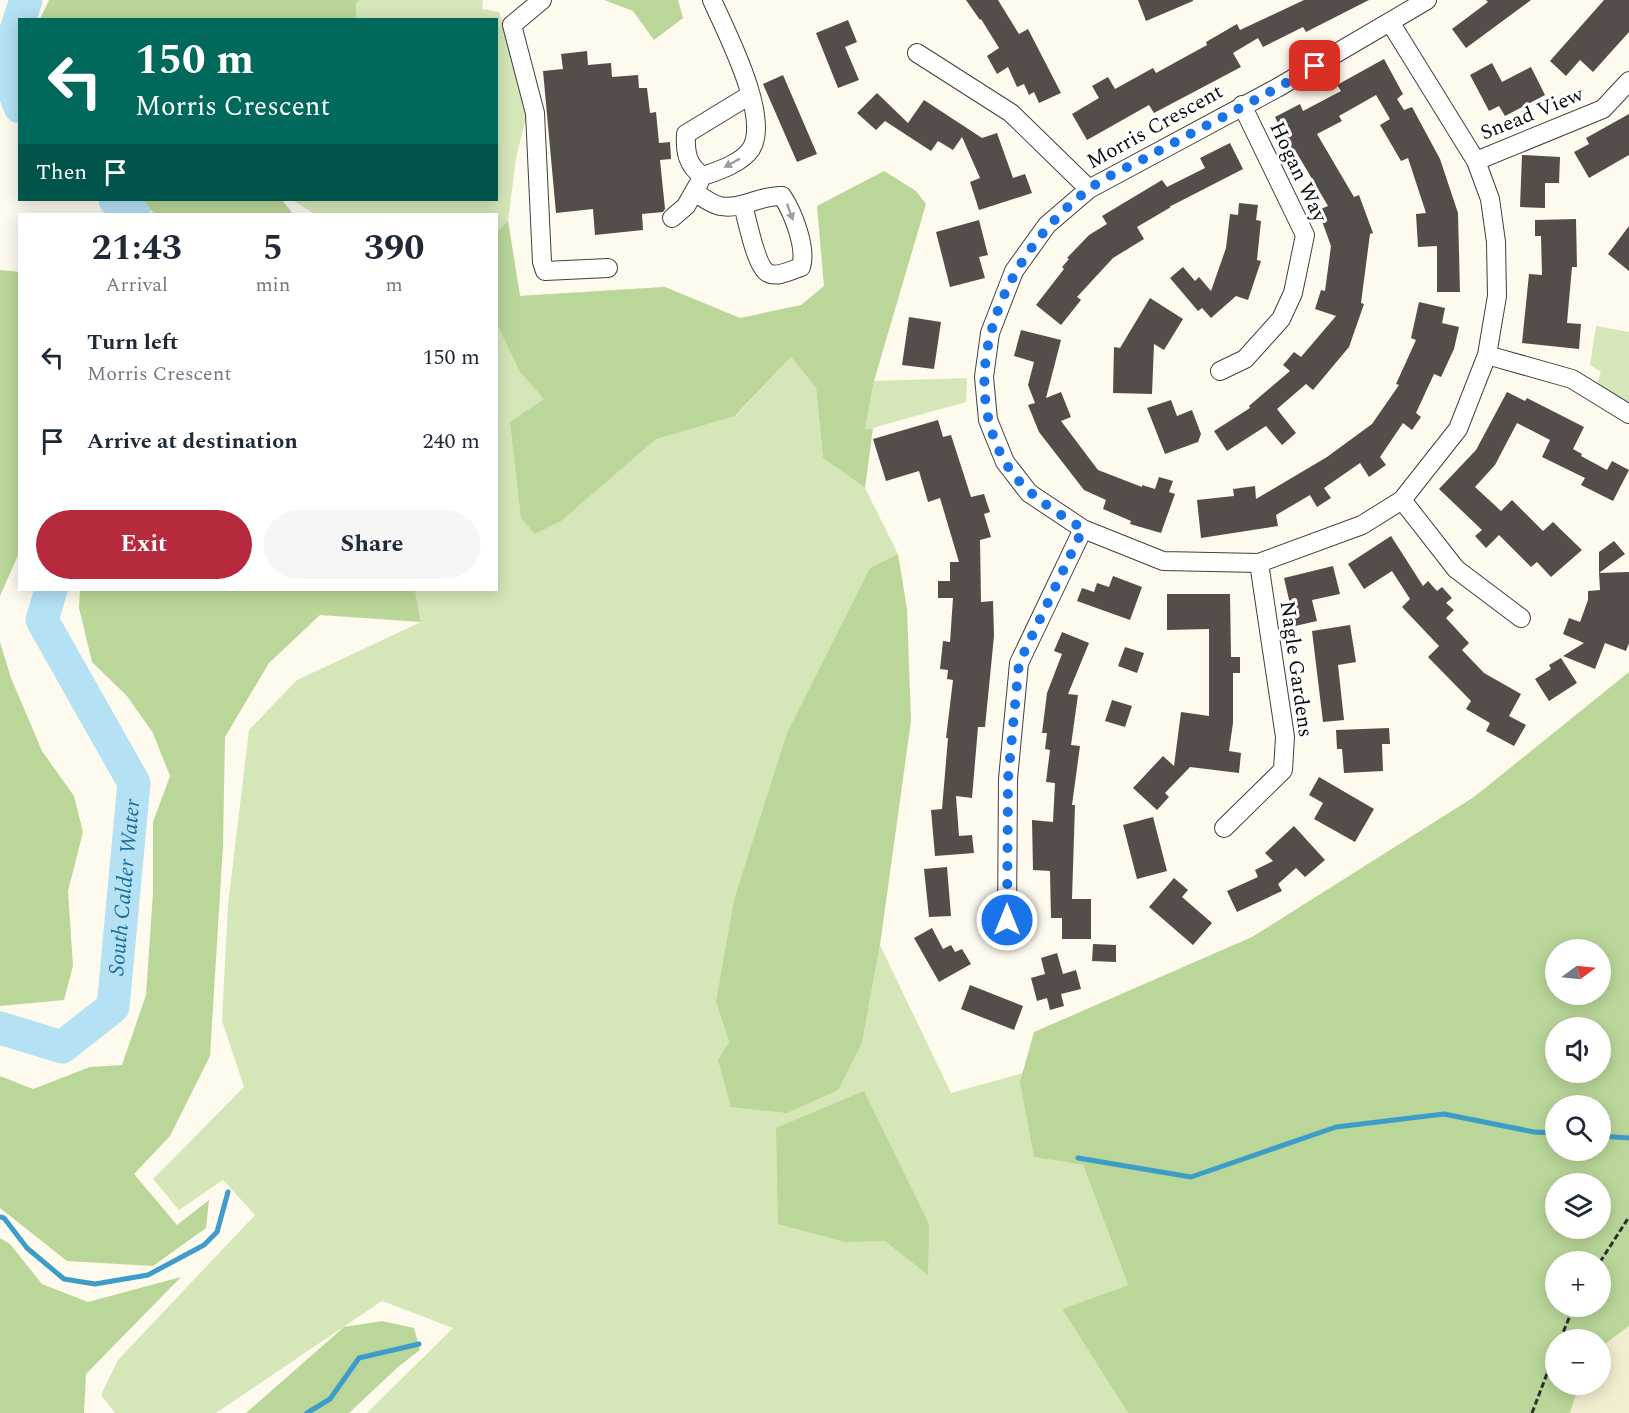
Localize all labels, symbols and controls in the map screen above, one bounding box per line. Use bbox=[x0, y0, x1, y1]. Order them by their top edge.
text: 150 m bbox=[135, 29, 254, 92]
pin bbox=[1289, 40, 1340, 91]
icon: left bbox=[36, 42, 114, 120]
icon: arrive bbox=[1298, 49, 1331, 82]
street label: Morris Crescent bbox=[1081, 76, 1229, 178]
street label: Snead View bbox=[1475, 78, 1590, 149]
text: Morris Crescent bbox=[135, 86, 330, 128]
street label: Hogan Way bbox=[1261, 116, 1336, 228]
text: Then bbox=[36, 156, 87, 189]
icon: arrive bbox=[99, 156, 132, 189]
one-way arrow bbox=[723, 158, 740, 168]
one-way arrow bbox=[785, 204, 795, 222]
text: 21:43 bbox=[91, 221, 182, 276]
text: 5 bbox=[263, 221, 283, 276]
text: 390 bbox=[364, 221, 424, 276]
text: Arrival bbox=[106, 270, 168, 300]
text: min bbox=[255, 270, 290, 300]
text: m bbox=[386, 270, 403, 300]
text: Turn left bbox=[87, 326, 179, 359]
icon: left bbox=[36, 341, 69, 374]
text: 150 m bbox=[423, 341, 480, 374]
text: Morris Crescent bbox=[87, 359, 232, 389]
icon: arrive bbox=[36, 425, 69, 458]
text: Arrive at destination bbox=[87, 425, 298, 458]
text: 240 m bbox=[423, 425, 480, 458]
button: Exit bbox=[36, 510, 252, 579]
button: Share bbox=[264, 510, 480, 579]
street label: Nagle Gardens bbox=[1271, 599, 1321, 739]
water label: South Calder Water bbox=[100, 797, 149, 977]
position arrow bbox=[975, 888, 1039, 952]
north arrow bbox=[1545, 939, 1611, 1005]
map controls bbox=[1545, 939, 1611, 1395]
button: sound bbox=[1545, 1017, 1611, 1083]
button: search bbox=[1545, 1095, 1611, 1161]
button: layers bbox=[1545, 1173, 1611, 1239]
button: + bbox=[1545, 1251, 1611, 1317]
button: − bbox=[1545, 1329, 1611, 1395]

